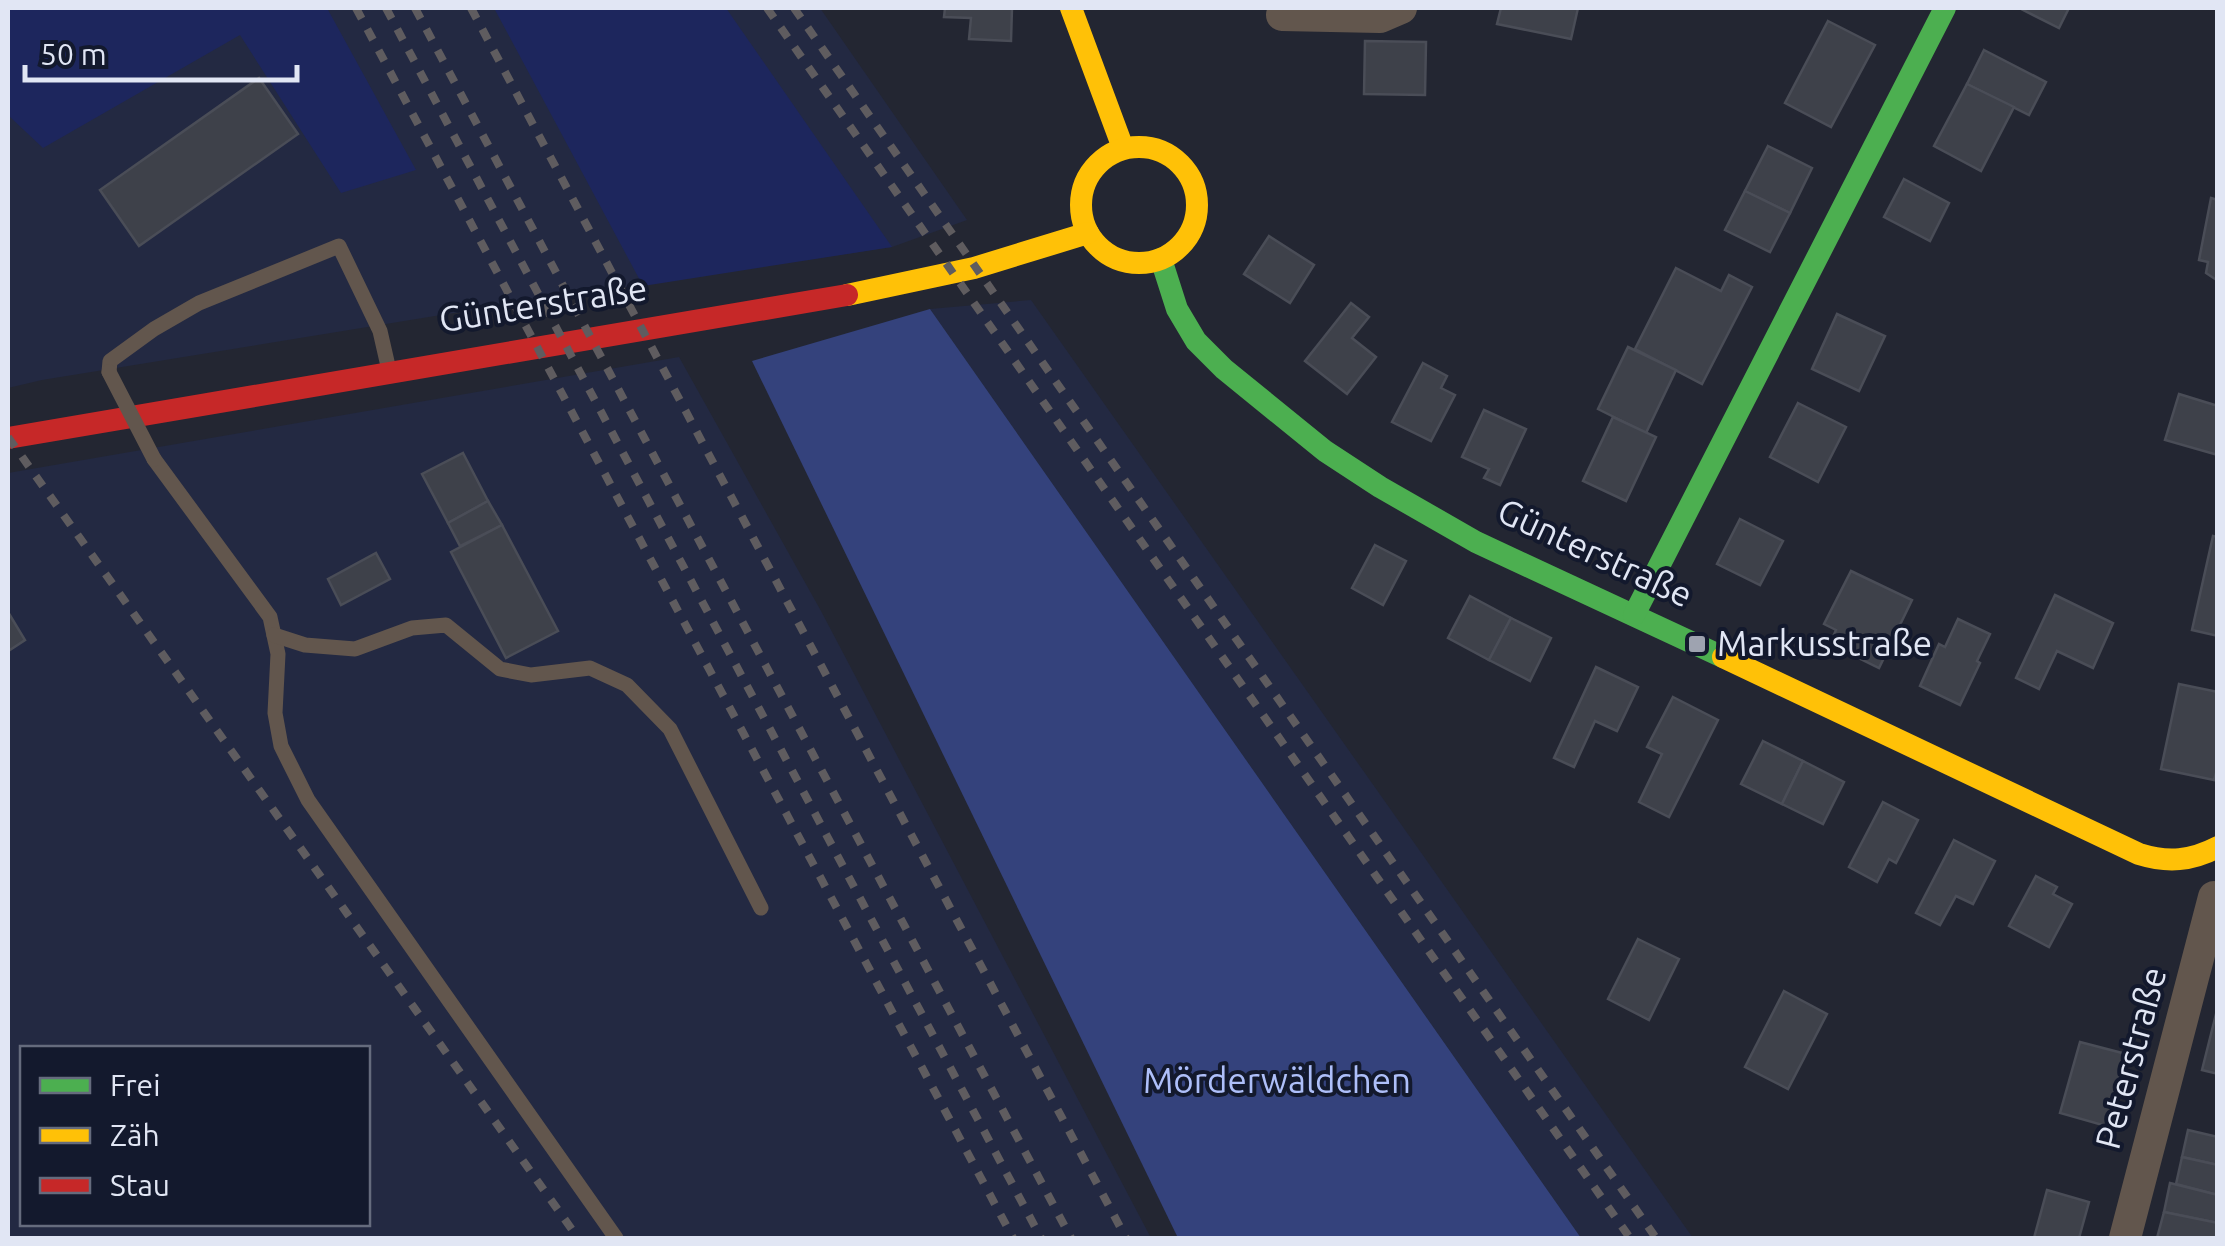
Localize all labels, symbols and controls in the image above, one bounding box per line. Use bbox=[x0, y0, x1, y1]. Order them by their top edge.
scale bar bbox=[25, 20, 298, 82]
text: 50 m bbox=[40, 37, 107, 71]
street label: Günterstraße bbox=[436, 267, 650, 339]
street label: Günterstraße bbox=[1492, 490, 1699, 615]
place label: Markusstraße bbox=[1717, 623, 1932, 663]
marker: Markusstraße bbox=[1686, 633, 1708, 655]
street label: Peterstraße bbox=[2087, 963, 2173, 1153]
legend bbox=[20, 1046, 370, 1226]
park label: Mörderwäldchen bbox=[1143, 1060, 1411, 1100]
text: Frei bbox=[110, 1068, 160, 1102]
text: Zäh bbox=[110, 1118, 160, 1152]
text: Stau bbox=[110, 1168, 170, 1202]

